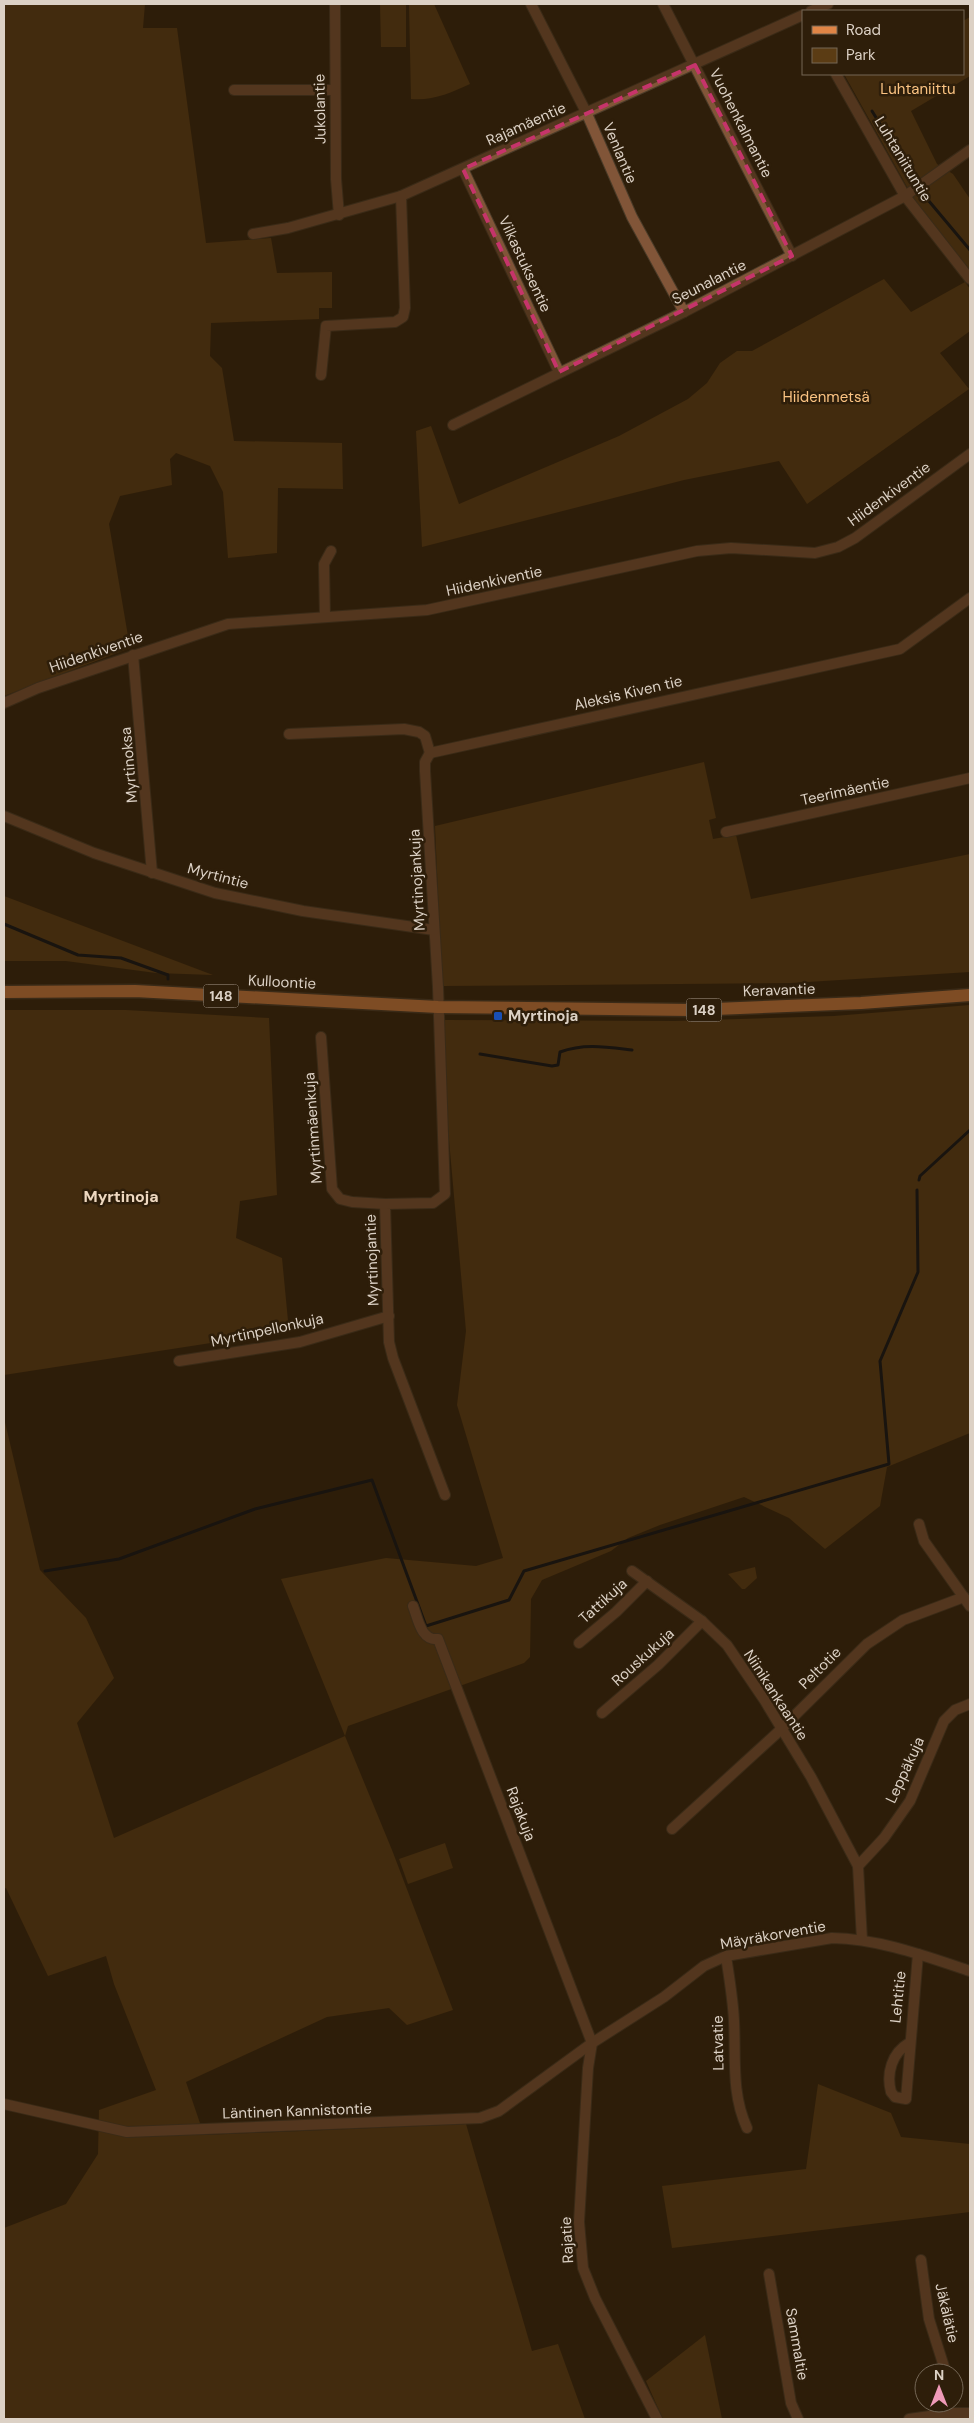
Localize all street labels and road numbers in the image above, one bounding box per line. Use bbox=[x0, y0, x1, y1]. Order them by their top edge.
street label: Vuohenkalmantie bbox=[705, 65, 777, 181]
street label: Jukolantie bbox=[309, 74, 331, 144]
street label: Rajamäentie bbox=[483, 98, 569, 150]
street label: Luhtaniituntie bbox=[870, 113, 936, 205]
street label: Venlantie bbox=[598, 119, 642, 187]
street label: Vilkastuksentie bbox=[494, 213, 556, 315]
street label: Seunalantie bbox=[669, 255, 749, 309]
street label: Hiidenkiventie bbox=[844, 457, 934, 531]
street label: Hiidenkiventie bbox=[444, 561, 544, 601]
street label: Hiidenkiventie bbox=[47, 627, 145, 677]
street label: Aleksis Kiven tie bbox=[572, 671, 684, 715]
street label: Myrtinoksa bbox=[116, 726, 142, 804]
street label: Teerimäentie bbox=[799, 772, 891, 810]
street label: Myrtinojankuja bbox=[404, 829, 430, 931]
street label: Myrtintie bbox=[185, 858, 251, 894]
street label: Kulloontie bbox=[247, 970, 317, 994]
street label: Keravantie bbox=[742, 979, 816, 1001]
road number: 148 bbox=[204, 984, 238, 1008]
road number: 148 bbox=[686, 998, 722, 1022]
street label: Myrtinmäenkuja bbox=[299, 1072, 327, 1184]
street label: Myrtinojantie bbox=[360, 1214, 384, 1306]
street label: Myrtinpellonkuja bbox=[209, 1308, 325, 1352]
street label: Tattikuja bbox=[575, 1574, 631, 1628]
street label: Rouskukuja bbox=[607, 1624, 679, 1690]
street label: Peltotie bbox=[794, 1642, 846, 1694]
street label: Niinikankaantie bbox=[739, 1646, 813, 1744]
street label: Leppäkuja bbox=[881, 1734, 929, 1806]
street label: Rajakuja bbox=[502, 1784, 540, 1844]
street label: Mäyräkorventie bbox=[719, 1916, 827, 1954]
street label: Lehtitie bbox=[885, 1970, 911, 2024]
street label: Latvatie bbox=[708, 2015, 728, 2071]
street label: Läntinen Kannistontie bbox=[222, 2098, 372, 2124]
street label: Rajatie bbox=[556, 2216, 578, 2264]
street label: Jäkälätie bbox=[930, 2281, 964, 2345]
street label: Sammaltie bbox=[781, 2306, 813, 2382]

